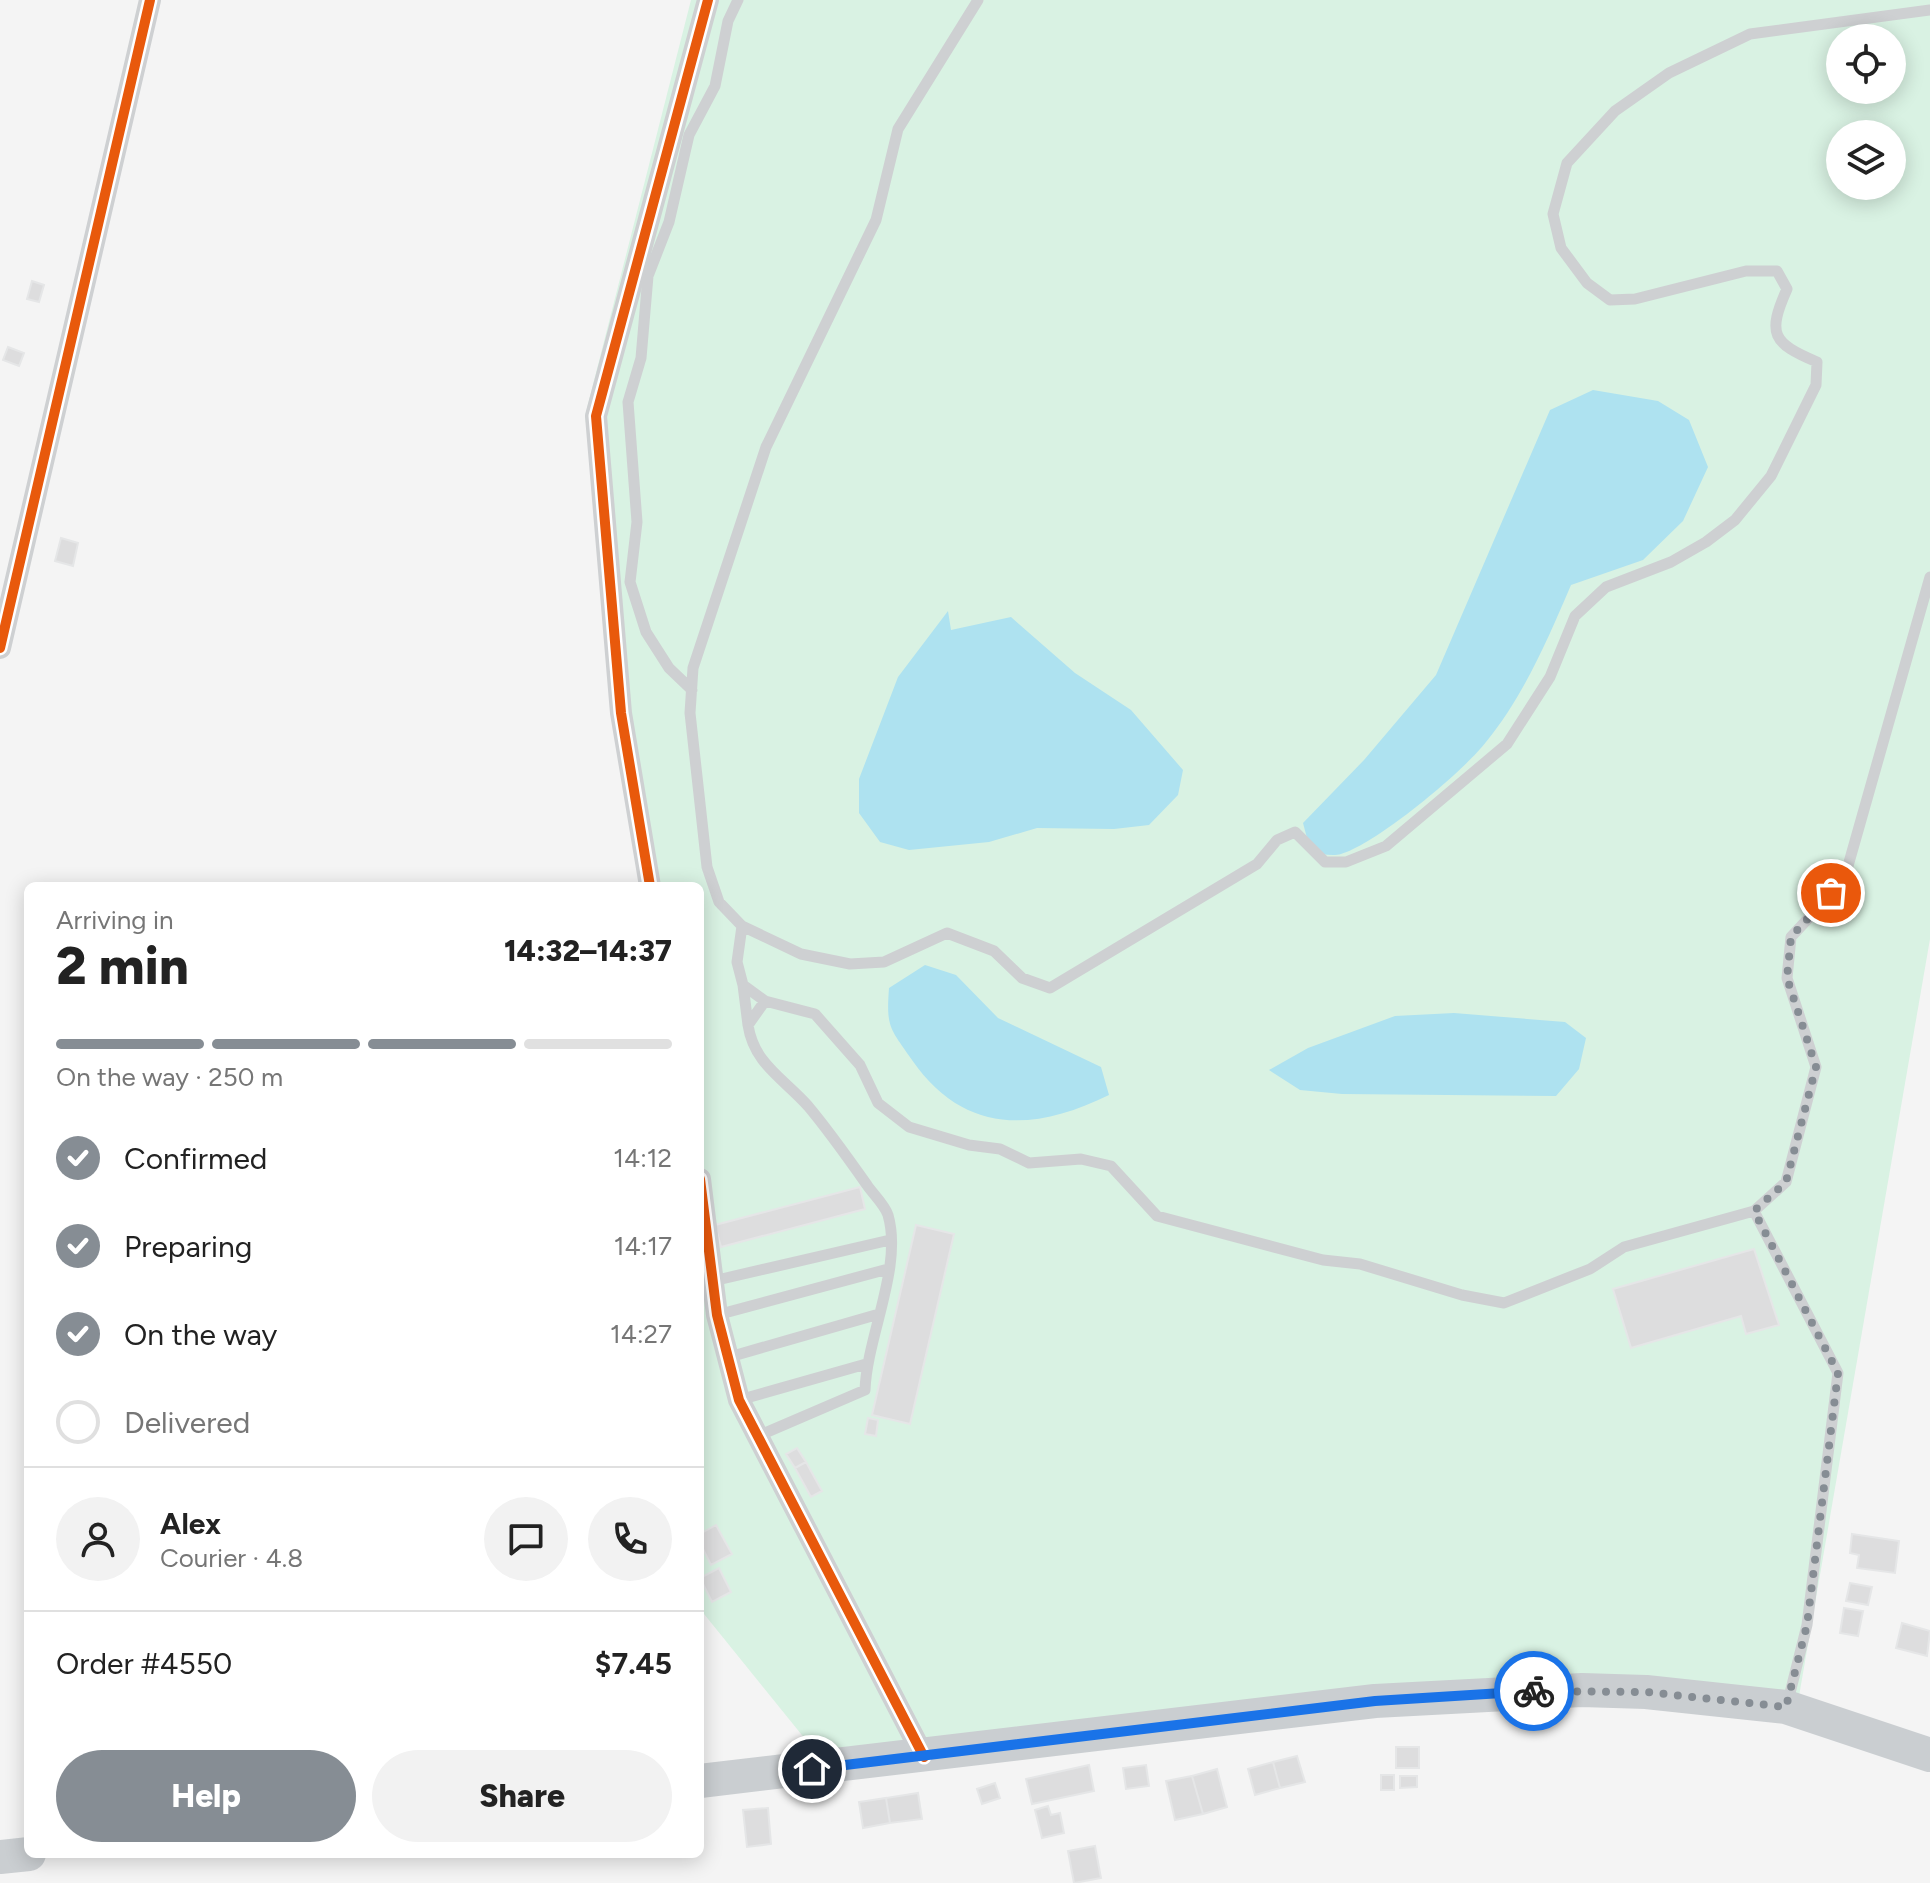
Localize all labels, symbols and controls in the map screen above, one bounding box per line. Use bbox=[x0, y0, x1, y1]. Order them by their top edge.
map controls bbox=[1826, 24, 1906, 200]
button: locate bbox=[1826, 24, 1906, 104]
button: layers bbox=[1826, 120, 1906, 200]
pin bbox=[1797, 859, 1865, 927]
icon: bag bbox=[1809, 871, 1853, 915]
text: Arriving in bbox=[56, 904, 174, 936]
text: 14:32–14:37 bbox=[504, 932, 672, 969]
text: 2 min bbox=[56, 935, 189, 997]
text: On the way · 250 m bbox=[56, 1061, 283, 1093]
icon: check bbox=[56, 1136, 100, 1180]
text: Confirmed bbox=[124, 1140, 267, 1177]
text: 14:12 bbox=[613, 1142, 672, 1174]
icon: check bbox=[56, 1224, 100, 1268]
text: Preparing bbox=[124, 1228, 252, 1265]
text: 14:17 bbox=[614, 1230, 672, 1262]
icon: check bbox=[56, 1312, 100, 1356]
text: On the way bbox=[124, 1316, 277, 1353]
text: 14:27 bbox=[610, 1318, 672, 1350]
text: Delivered bbox=[124, 1404, 250, 1441]
button: person bbox=[56, 1497, 140, 1581]
button: chat bbox=[484, 1497, 568, 1581]
button: phone bbox=[588, 1497, 672, 1581]
text: Alex bbox=[160, 1505, 221, 1542]
text: Courier · 4.8 bbox=[160, 1542, 303, 1574]
text: Order #4550 bbox=[56, 1645, 232, 1682]
text: $7.45 bbox=[595, 1645, 672, 1682]
courier bbox=[1494, 1651, 1574, 1731]
icon: bike bbox=[1512, 1669, 1556, 1713]
pin bbox=[778, 1735, 846, 1803]
icon: home bbox=[790, 1747, 834, 1791]
button: Help bbox=[56, 1750, 356, 1842]
button: Share bbox=[372, 1750, 672, 1842]

